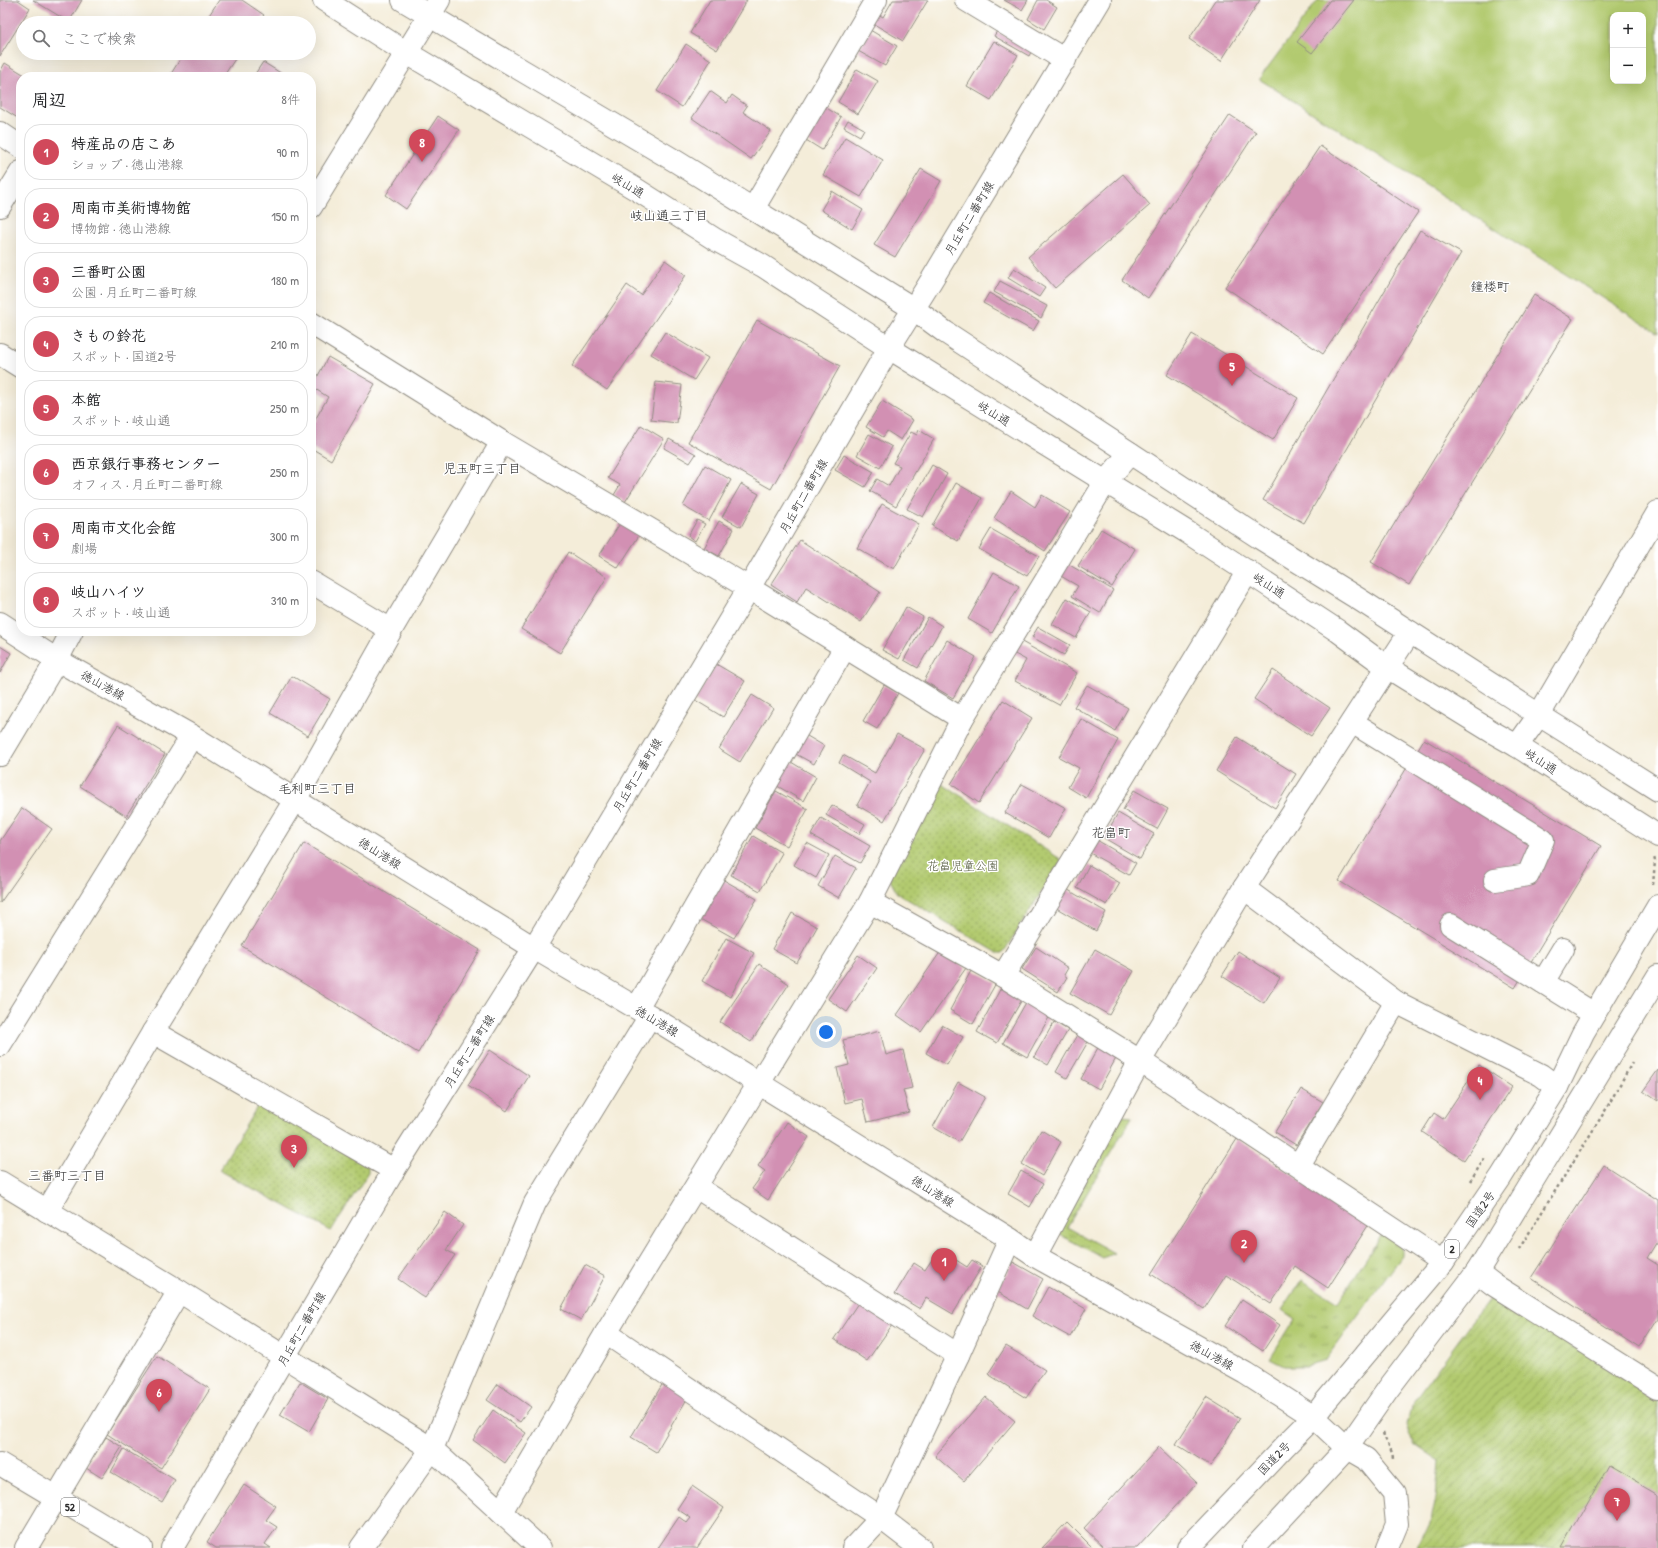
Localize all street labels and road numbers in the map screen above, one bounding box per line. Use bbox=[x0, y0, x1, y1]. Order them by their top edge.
street label: 岐山通 bbox=[608, 168, 648, 202]
street label: 月丘町二番町線 bbox=[940, 178, 998, 258]
street label: 岐山通 bbox=[974, 396, 1014, 430]
street label: 月丘町二番町線 bbox=[775, 455, 831, 537]
street label: 岐山通 bbox=[1249, 568, 1289, 602]
street label: 徳山港線 bbox=[78, 666, 128, 704]
street label: 月丘町二番町線 bbox=[608, 735, 666, 815]
street label: 岐山通 bbox=[1521, 744, 1561, 778]
street label: 徳山港線 bbox=[355, 833, 405, 873]
street label: 徳山港線 bbox=[632, 1001, 682, 1041]
street label: 月丘町二番町線 bbox=[440, 1011, 498, 1091]
street label: 徳山港線 bbox=[908, 1171, 958, 1211]
street label: 国道2号 bbox=[1461, 1187, 1499, 1231]
road number: 2 bbox=[1445, 1240, 1459, 1258]
street label: 月丘町二番町線 bbox=[273, 1288, 329, 1370]
street label: 徳山港線 bbox=[1187, 1336, 1237, 1374]
street label: 国道2号 bbox=[1253, 1437, 1295, 1479]
road number: 52 bbox=[61, 1498, 79, 1516]

